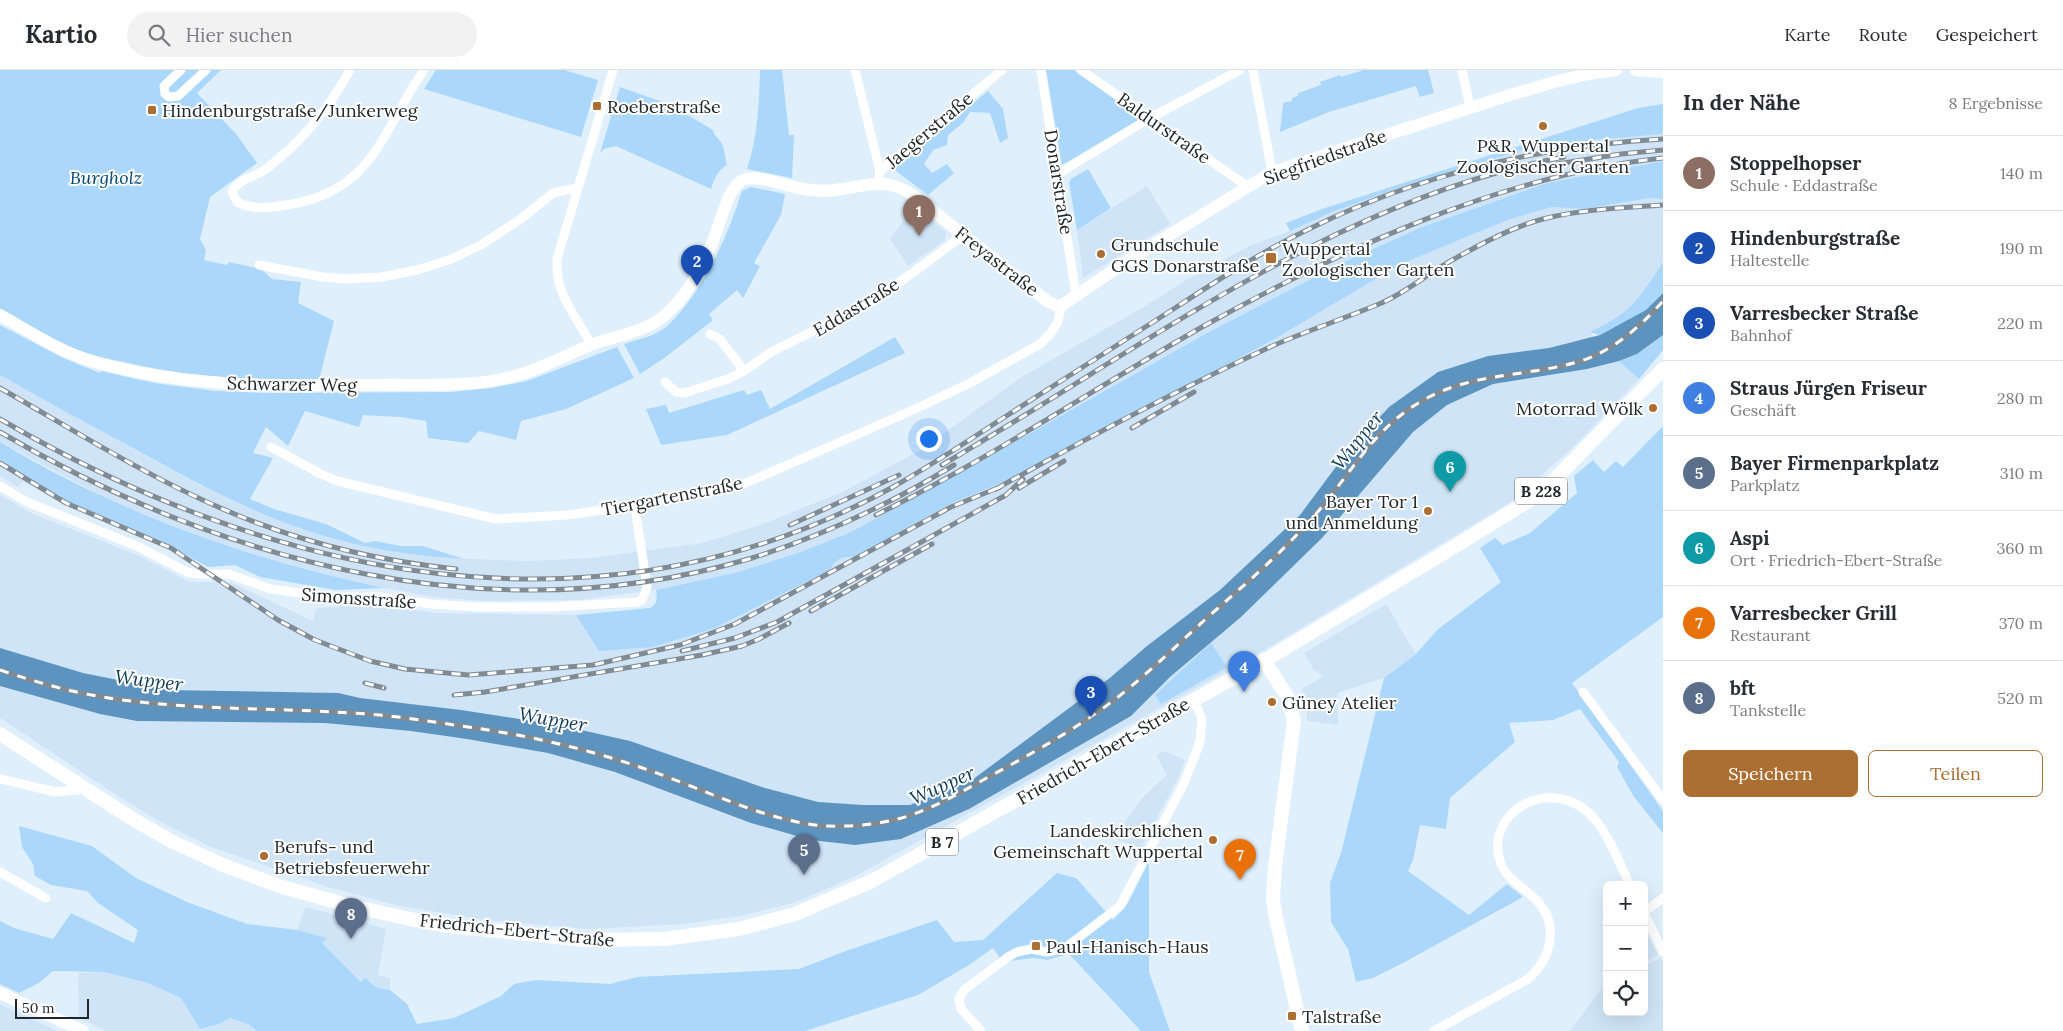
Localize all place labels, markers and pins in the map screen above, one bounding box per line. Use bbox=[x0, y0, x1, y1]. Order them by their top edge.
place label: Roeberstraße bbox=[607, 95, 721, 118]
place label: Hindenburgstraße/Junkerweg bbox=[162, 99, 419, 122]
marker: Roeberstraße bbox=[591, 100, 603, 112]
marker: Hindenburgstraße/Junkerweg bbox=[146, 104, 158, 116]
marker: P&R, Wuppertal Zoologischer Garten bbox=[1537, 120, 1549, 132]
place label: P&R, Wuppertal Zoologischer Garten bbox=[1457, 134, 1629, 178]
pin: 1 bbox=[903, 195, 935, 236]
place label: Grundschule GGS Donarstraße bbox=[1111, 233, 1260, 277]
place label: Wuppertal Zoologischer Garten bbox=[1282, 237, 1455, 281]
pin: 2 bbox=[681, 245, 713, 286]
marker: Grundschule GGS Donarstraße bbox=[1095, 248, 1107, 260]
marker: Wuppertal Zoologischer Garten bbox=[1264, 251, 1278, 265]
place label: Motorrad Wölk bbox=[1516, 397, 1643, 420]
marker: Motorrad Wölk bbox=[1647, 402, 1659, 414]
pin: 6 bbox=[1434, 451, 1466, 492]
place label: Bayer Tor 1 und Anmeldung bbox=[1286, 490, 1419, 534]
marker: Bayer Tor 1 und Anmeldung bbox=[1422, 505, 1434, 517]
pin: 4 bbox=[1228, 651, 1260, 692]
pin: 3 bbox=[1075, 676, 1107, 717]
place label: Güney Atelier bbox=[1282, 691, 1397, 714]
marker: Güney Atelier bbox=[1266, 696, 1278, 708]
place label: Landeskirchlichen Gemeinschaft Wuppertal bbox=[993, 819, 1203, 863]
pin: 5 bbox=[788, 834, 820, 875]
marker: Landeskirchlichen Gemeinschaft Wuppertal bbox=[1207, 834, 1219, 846]
place label: Berufs- und Betriebsfeuerwehr bbox=[274, 835, 430, 879]
pin: 7 bbox=[1224, 839, 1256, 880]
marker: Berufs- und Betriebsfeuerwehr bbox=[258, 850, 270, 862]
pin: 8 bbox=[335, 898, 367, 939]
place label: Paul-Hanisch-Haus bbox=[1046, 935, 1209, 958]
marker: Paul-Hanisch-Haus bbox=[1030, 940, 1042, 952]
place label: Talstraße bbox=[1302, 1005, 1382, 1028]
marker: Talstraße bbox=[1286, 1010, 1298, 1022]

